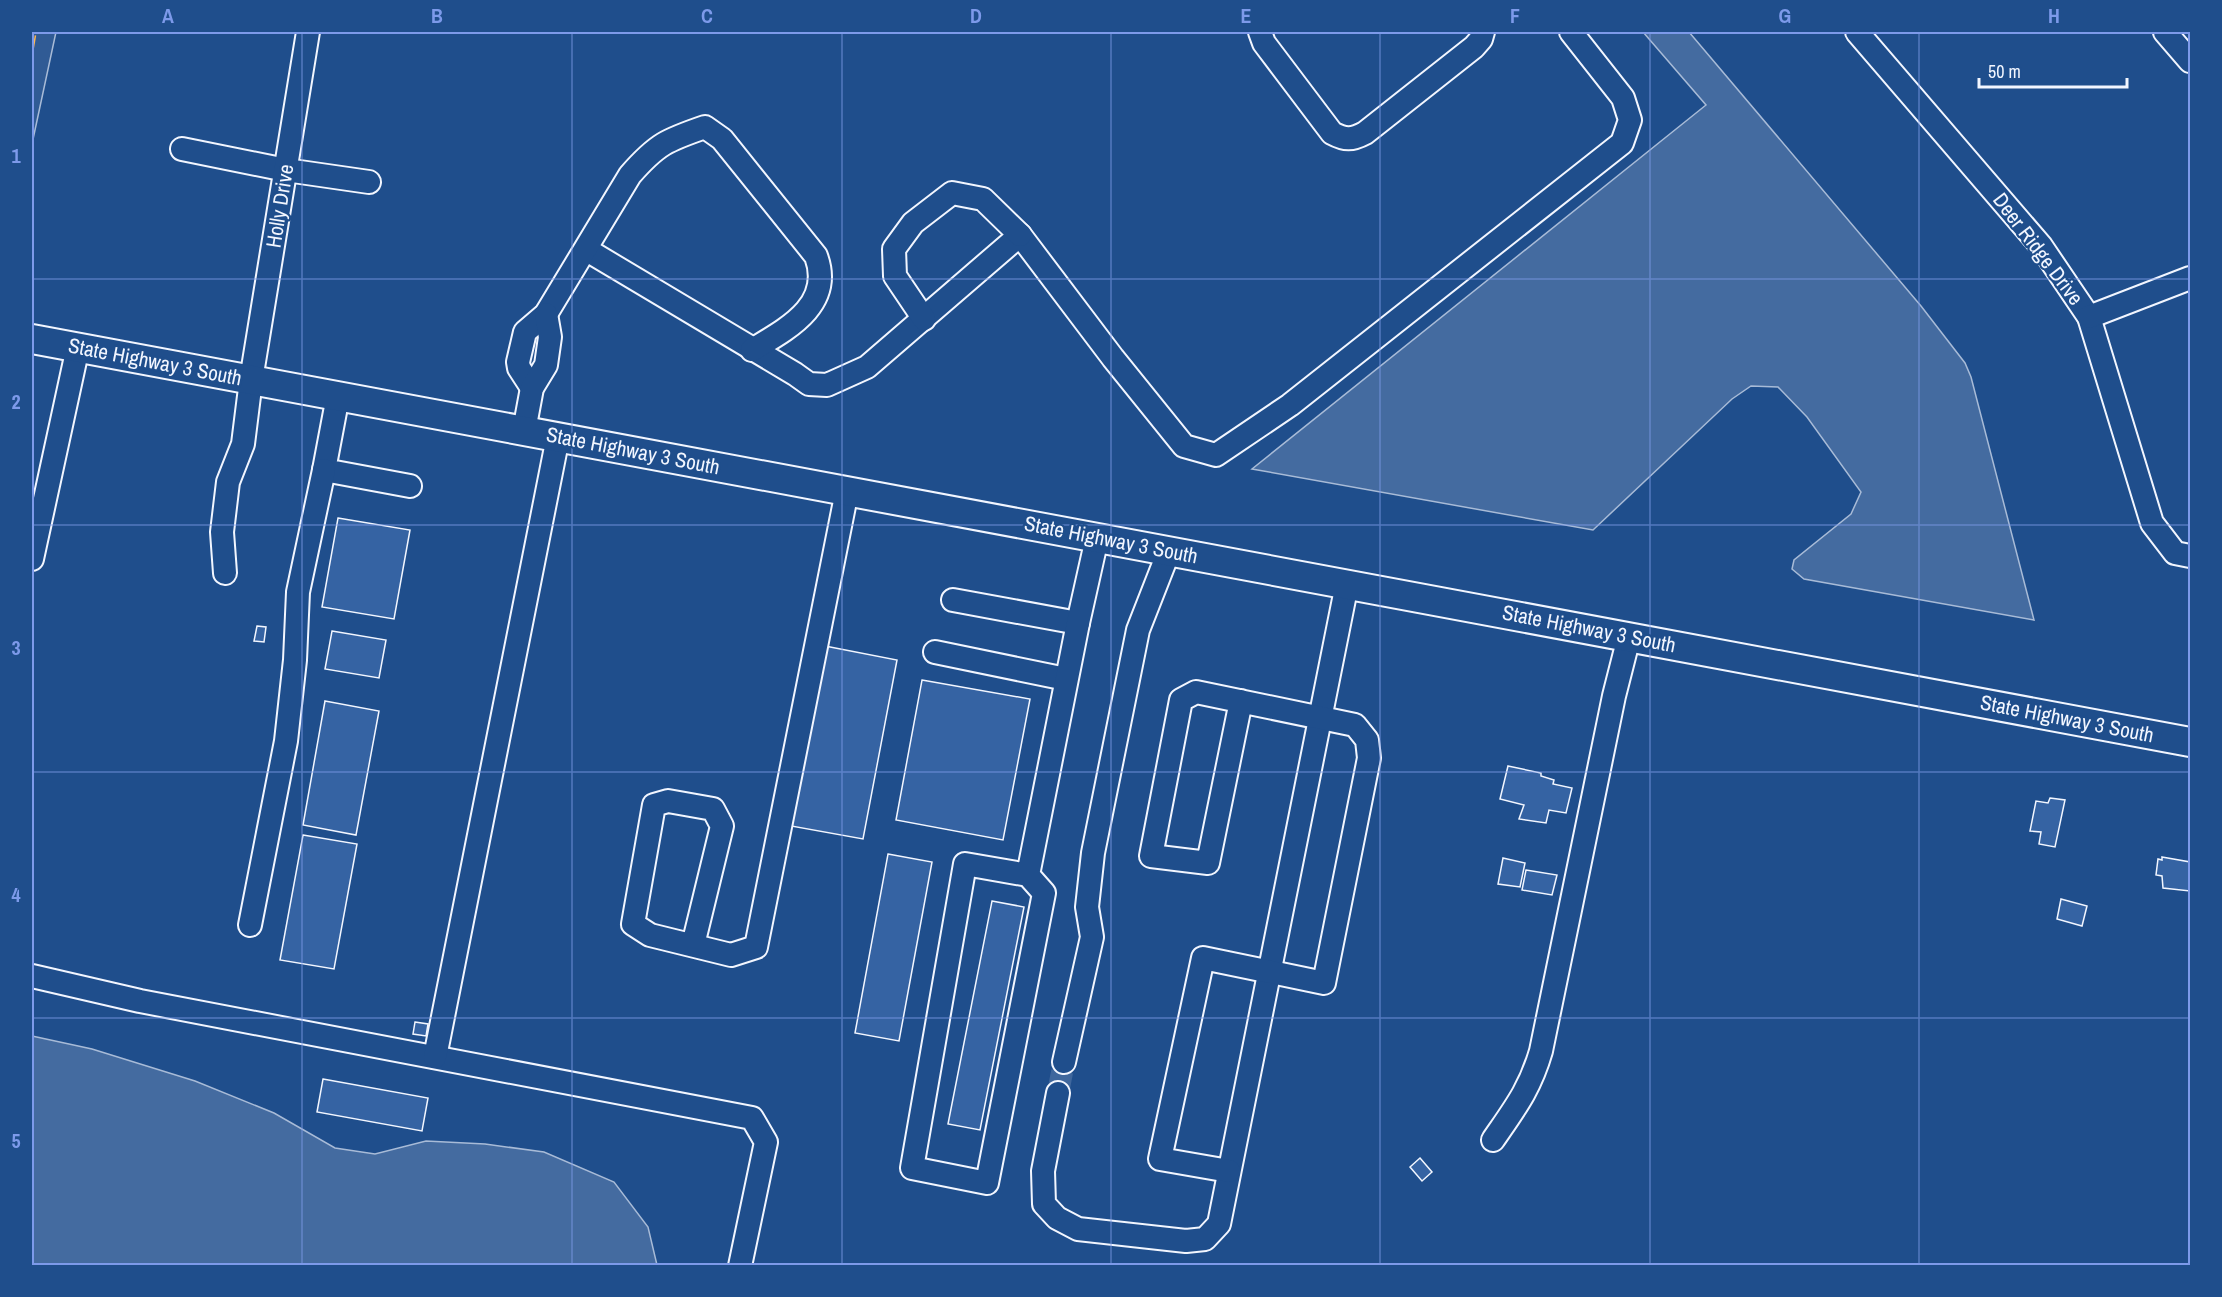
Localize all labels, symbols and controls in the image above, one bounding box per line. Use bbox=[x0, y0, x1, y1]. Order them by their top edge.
text: A bbox=[162, 2, 174, 29]
text: B bbox=[431, 2, 443, 29]
text: C bbox=[701, 2, 713, 29]
text: D bbox=[970, 2, 982, 29]
text: E bbox=[1241, 2, 1252, 29]
text: F bbox=[1510, 2, 1520, 29]
text: G bbox=[1779, 2, 1791, 29]
text: H bbox=[2048, 2, 2060, 29]
scale bar bbox=[1979, 51, 2128, 89]
text: 50 m bbox=[1988, 59, 2021, 84]
text: 1 bbox=[11, 142, 21, 169]
street label: Holly Drive bbox=[259, 162, 300, 250]
street label: Deer Ridge Drive bbox=[1987, 186, 2090, 311]
street label: State Highway 3 South bbox=[66, 330, 244, 393]
text: 2 bbox=[11, 388, 21, 415]
street label: State Highway 3 South bbox=[544, 419, 722, 482]
street label: State Highway 3 South bbox=[1022, 508, 1200, 571]
street label: State Highway 3 South bbox=[1500, 597, 1678, 660]
text: 3 bbox=[11, 634, 21, 661]
street label: State Highway 3 South bbox=[1978, 687, 2156, 750]
text: 4 bbox=[11, 881, 21, 908]
text: 5 bbox=[11, 1127, 21, 1154]

